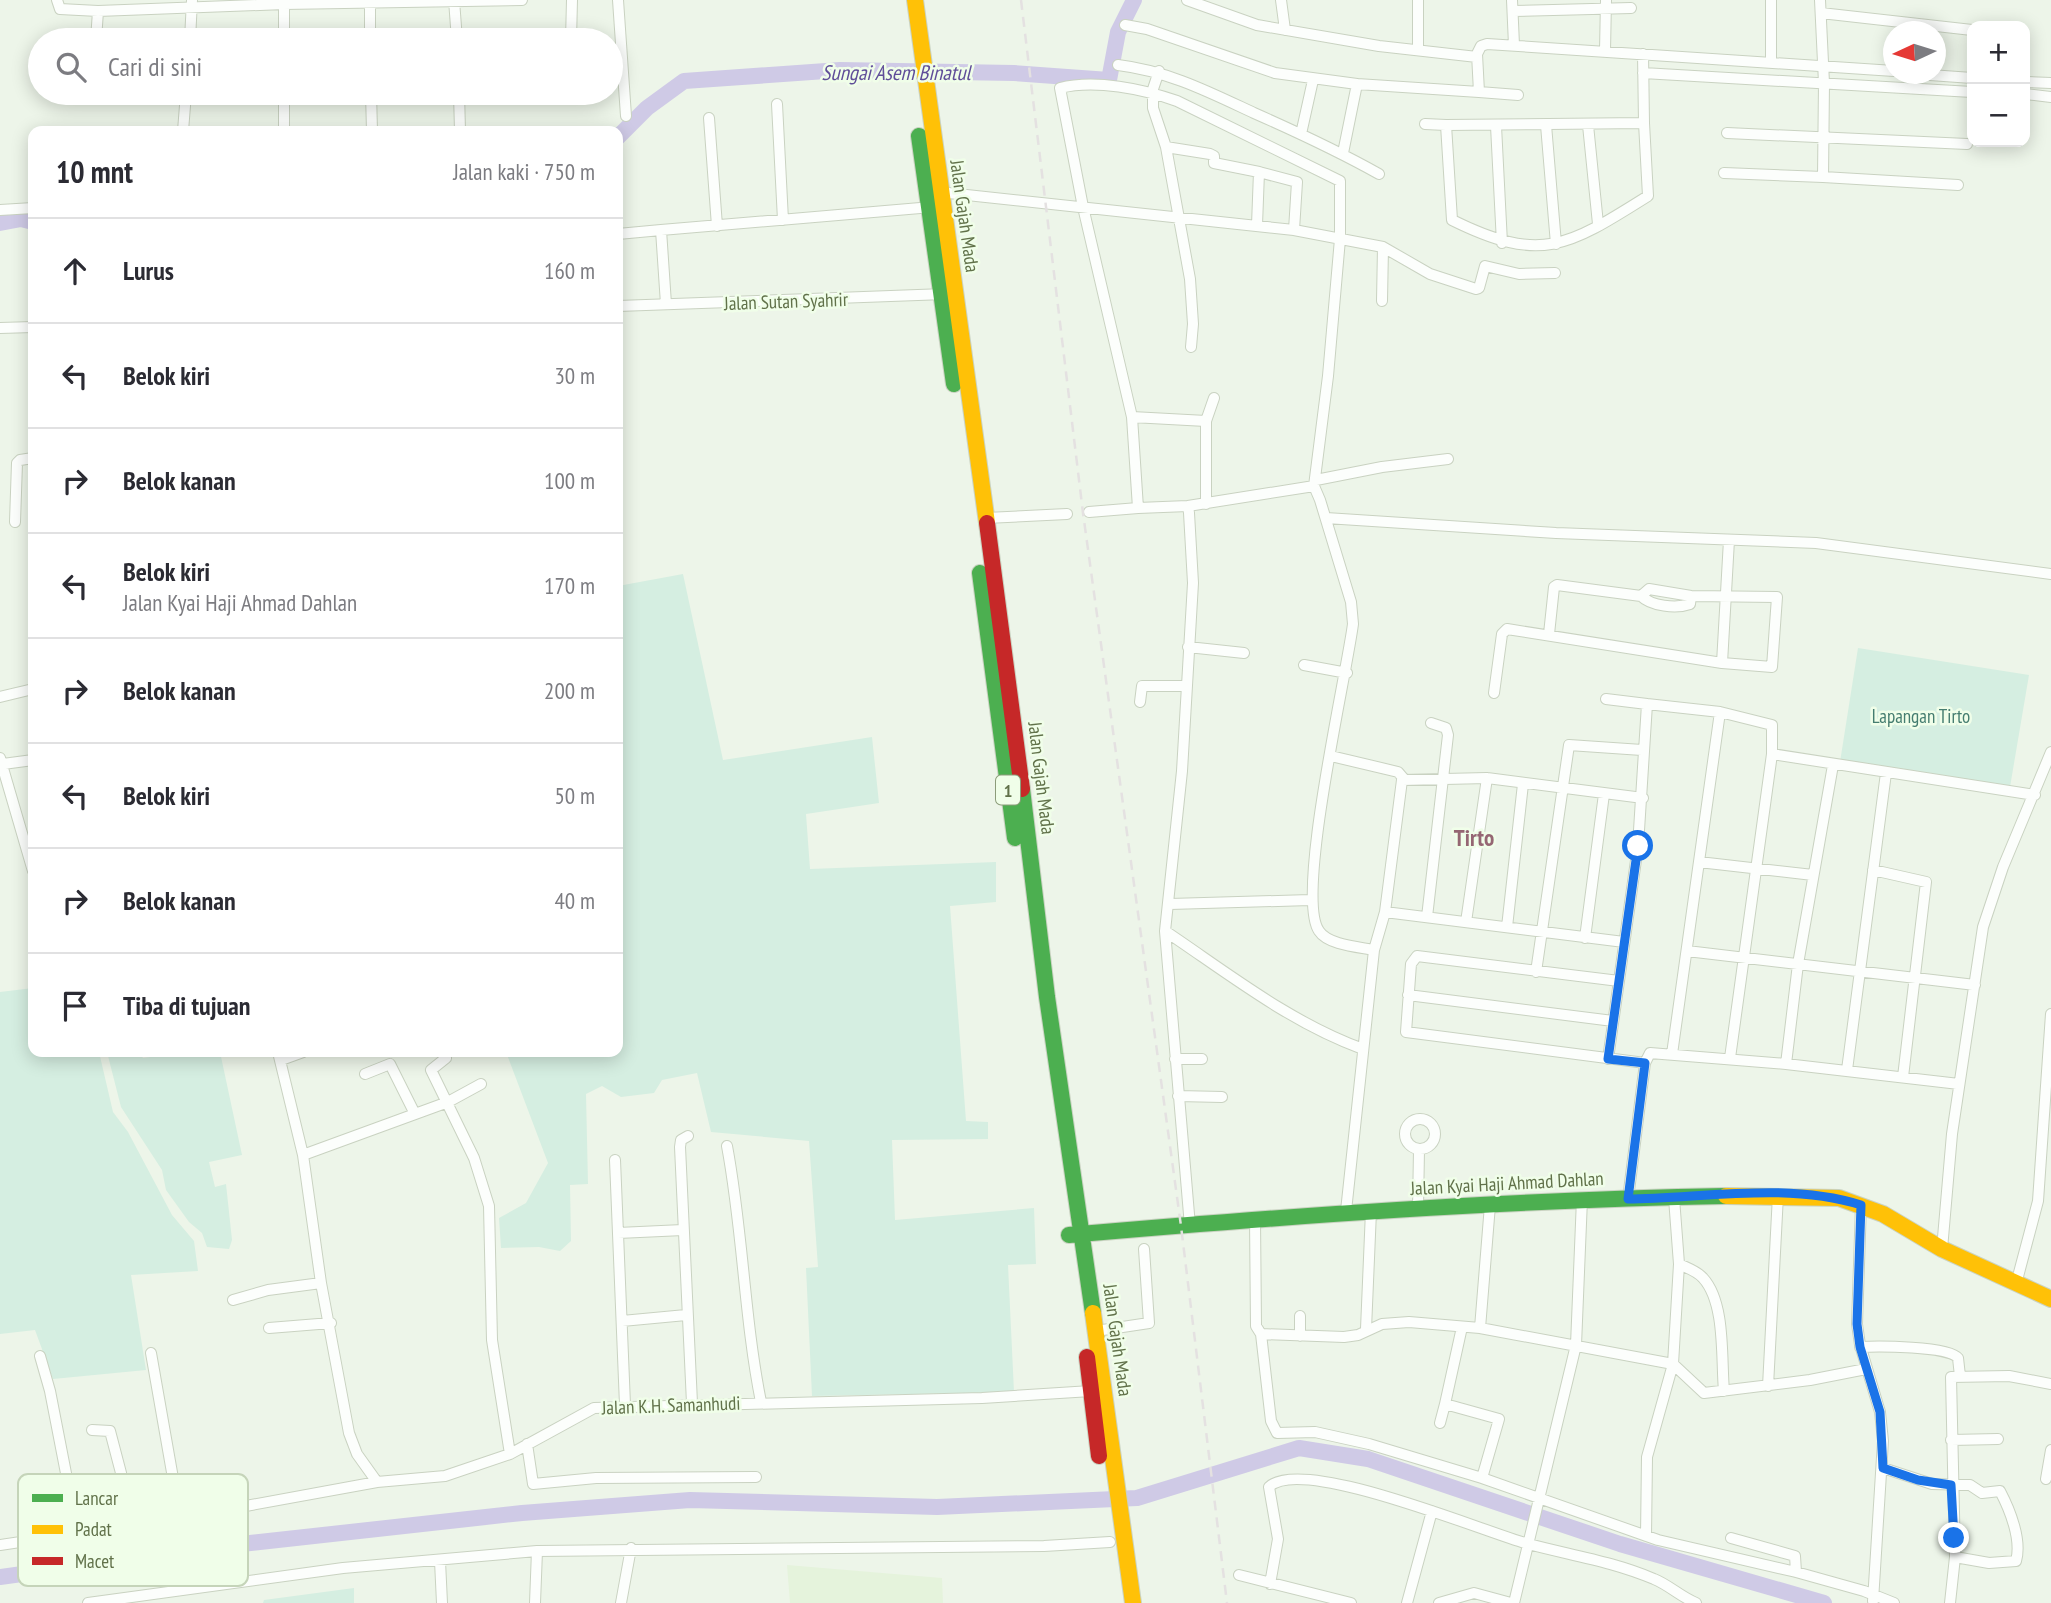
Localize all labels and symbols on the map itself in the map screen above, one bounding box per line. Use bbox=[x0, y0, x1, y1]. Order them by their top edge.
north arrow bbox=[1883, 21, 1946, 84]
water label: Sungai Asem Binatul bbox=[822, 59, 973, 86]
street label: Jalan Gajah Mada bbox=[945, 157, 985, 274]
street label: Jalan Sutan Syahrir bbox=[723, 287, 849, 315]
park label: Lapangan Tirto bbox=[1872, 704, 1970, 728]
street label: Jalan Gajah Mada bbox=[1023, 719, 1061, 836]
road number: 1 bbox=[996, 776, 1020, 804]
district label: Tirto bbox=[1454, 823, 1494, 852]
route start bbox=[1622, 830, 1653, 861]
street label: Jalan Kyai Haji Ahmad Dahlan bbox=[1409, 1166, 1604, 1200]
street label: Jalan Gajah Mada bbox=[1098, 1281, 1138, 1398]
street label: Jalan K.H. Samanhudi bbox=[600, 1391, 741, 1419]
legend bbox=[18, 1474, 248, 1586]
text: Lancar bbox=[75, 1486, 119, 1510]
text: Padat bbox=[75, 1517, 112, 1541]
route end bbox=[1938, 1522, 1969, 1553]
text: Macet bbox=[75, 1549, 115, 1573]

